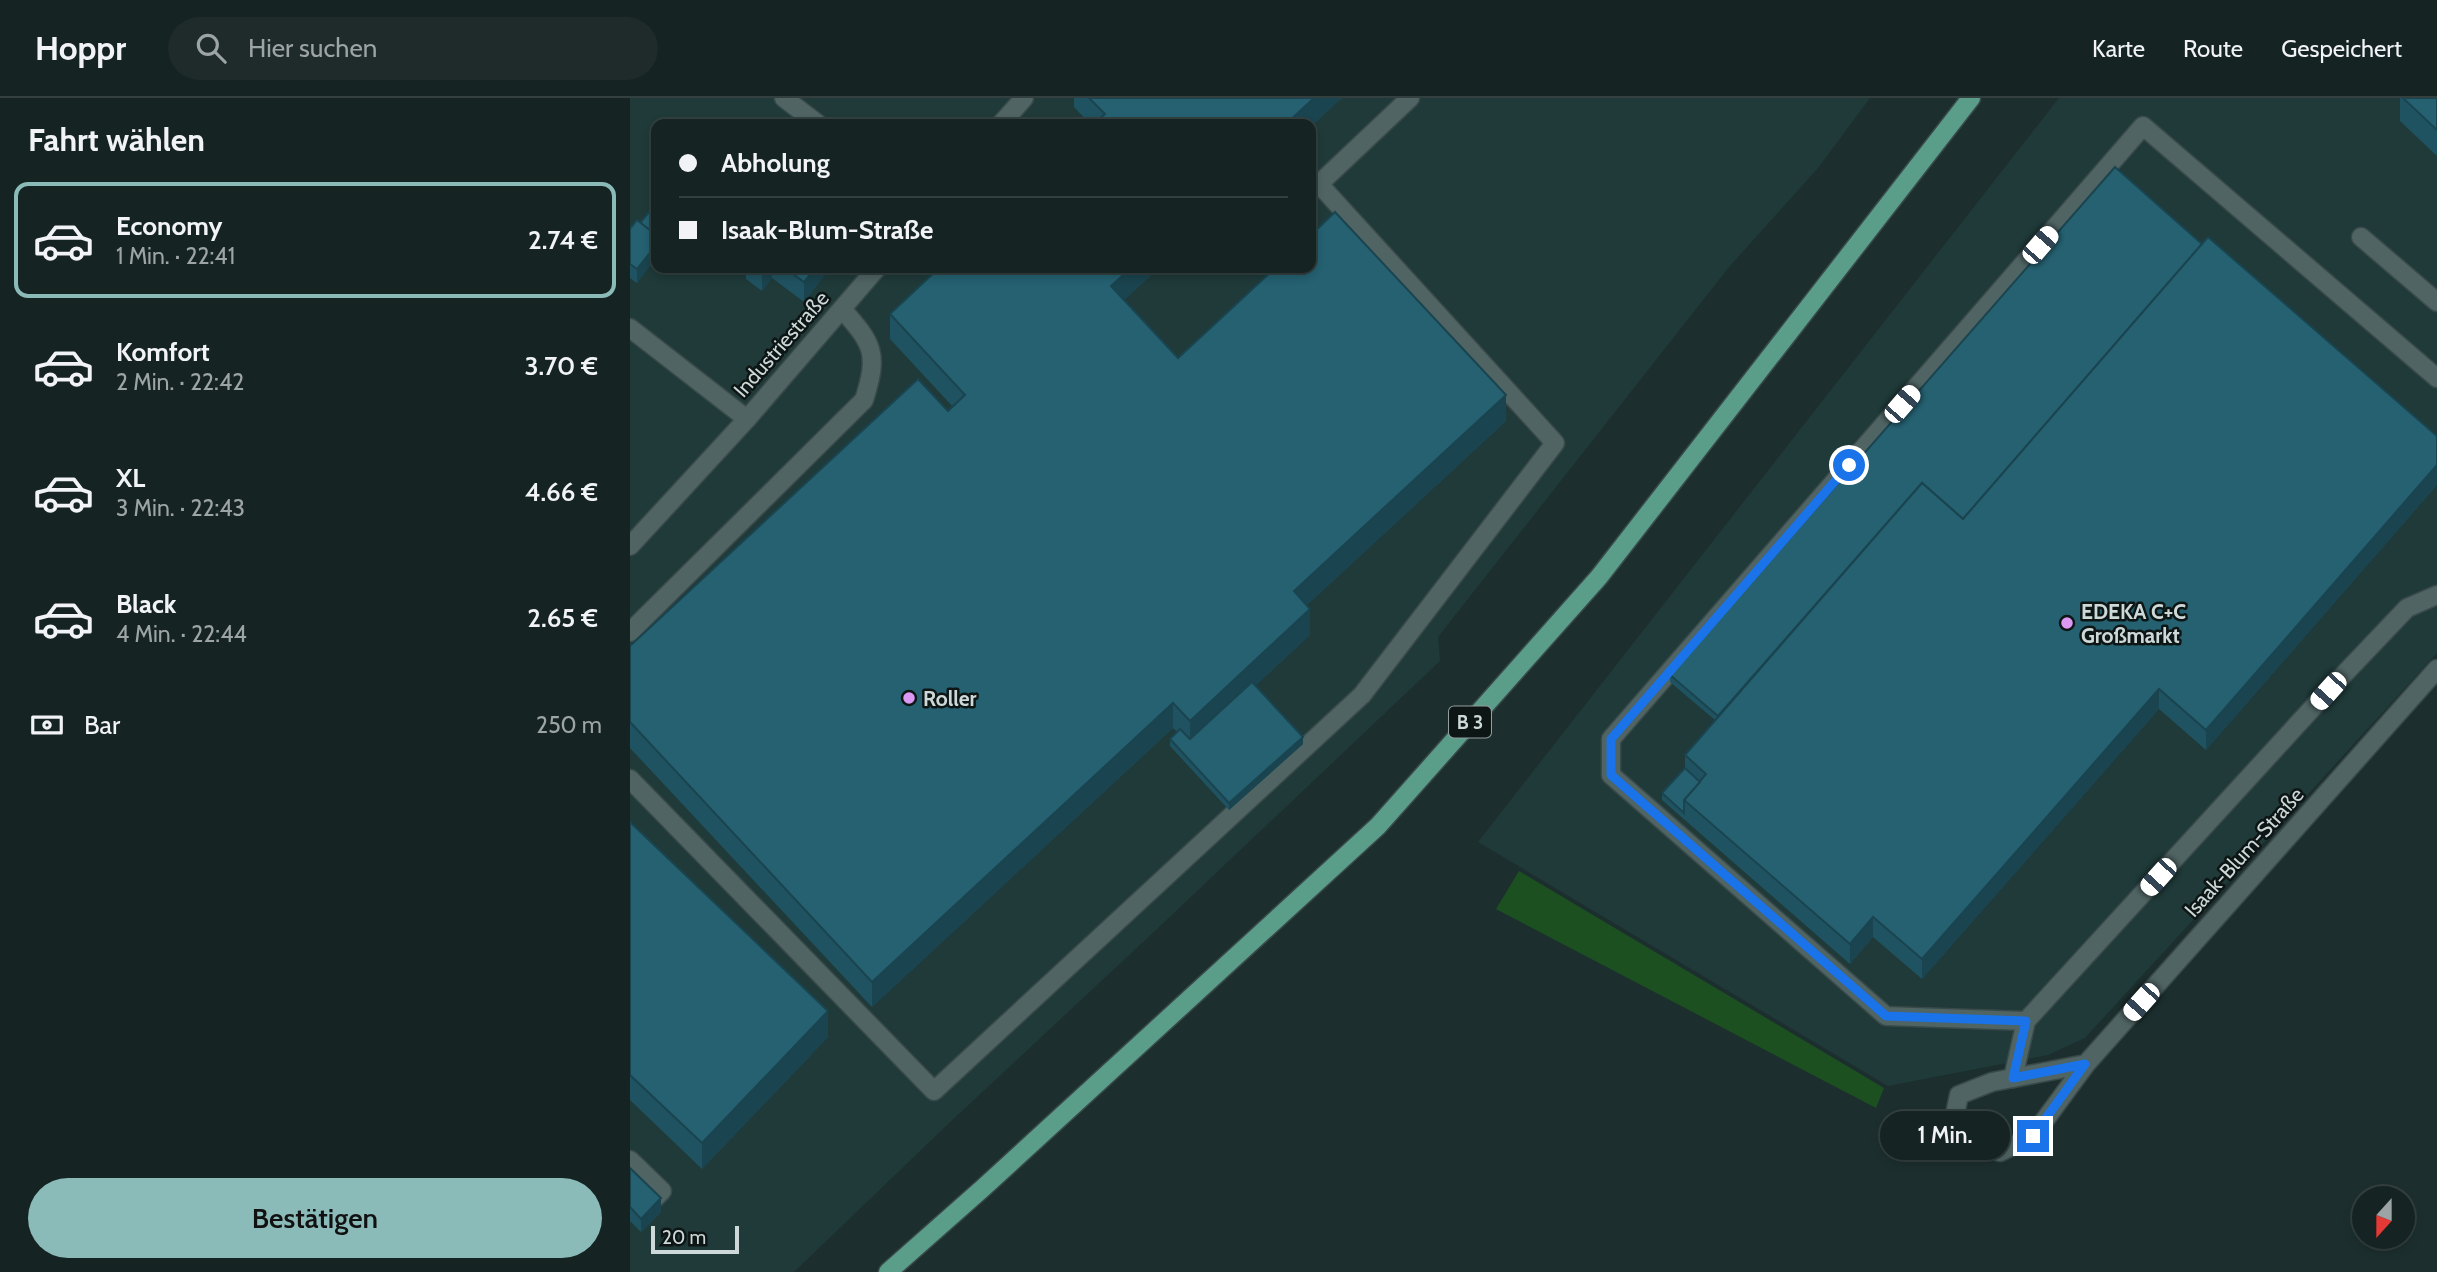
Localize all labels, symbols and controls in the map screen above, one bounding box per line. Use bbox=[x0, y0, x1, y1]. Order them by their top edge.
search box bbox=[168, 17, 658, 80]
text: Hoppr bbox=[35, 28, 126, 68]
icon: search bbox=[192, 29, 230, 67]
text: Hier suchen bbox=[248, 32, 377, 64]
text: Karte bbox=[2092, 34, 2145, 63]
text: Route bbox=[2183, 34, 2243, 63]
text: Gespeichert bbox=[2281, 34, 2402, 63]
text: Fahrt wählen bbox=[28, 120, 205, 159]
text: Abholung bbox=[721, 147, 830, 179]
icon: car bbox=[32, 209, 95, 272]
text: Economy bbox=[116, 210, 222, 242]
text: Isaak-Blum-Straße bbox=[721, 214, 933, 246]
car bbox=[2019, 222, 2062, 268]
text: 2.74 € bbox=[528, 224, 598, 256]
text: 1 Min. · 22:41 bbox=[116, 242, 235, 270]
street label: Industriestraße bbox=[728, 286, 834, 402]
icon: car bbox=[32, 335, 95, 398]
text: Komfort bbox=[116, 336, 210, 368]
text: 3.70 € bbox=[524, 350, 598, 382]
text: 2 Min. · 22:42 bbox=[116, 368, 244, 396]
car bbox=[1881, 381, 1924, 427]
route start bbox=[1833, 449, 1865, 481]
icon: car bbox=[32, 461, 95, 524]
text: XL bbox=[116, 462, 145, 494]
text: 4.66 € bbox=[525, 476, 598, 508]
text: 3 Min. · 22:43 bbox=[116, 494, 245, 522]
icon: car bbox=[32, 587, 95, 650]
text: Black bbox=[116, 588, 176, 620]
place label: EDEKA C+C Großmarkt bbox=[2081, 599, 2186, 648]
text: 2.65 € bbox=[527, 602, 598, 634]
marker: EDEKA C+C Großmarkt bbox=[2059, 615, 2075, 631]
text: 4 Min. · 22:44 bbox=[116, 620, 247, 648]
car bbox=[2307, 668, 2350, 714]
place label: Roller bbox=[923, 686, 976, 711]
marker: Roller bbox=[901, 690, 917, 706]
icon: cash bbox=[28, 706, 66, 744]
road number: B 3 bbox=[1449, 706, 1491, 737]
text: Bar bbox=[84, 709, 120, 741]
text: 250 m bbox=[536, 711, 602, 739]
street label: Isaak-Blum-Straße bbox=[2179, 782, 2309, 922]
car bbox=[2137, 854, 2180, 900]
car bbox=[2120, 979, 2163, 1025]
callout: 1 Min. bbox=[1879, 1112, 2008, 1160]
route end bbox=[2017, 1120, 2049, 1152]
text: 1 Min. bbox=[1917, 1121, 1973, 1149]
button: Bestätigen bbox=[28, 1178, 602, 1258]
north arrow bbox=[2352, 1186, 2415, 1250]
map controls bbox=[2352, 1186, 2415, 1249]
scale bar bbox=[651, 1223, 738, 1255]
text: 20 m bbox=[662, 1226, 706, 1249]

